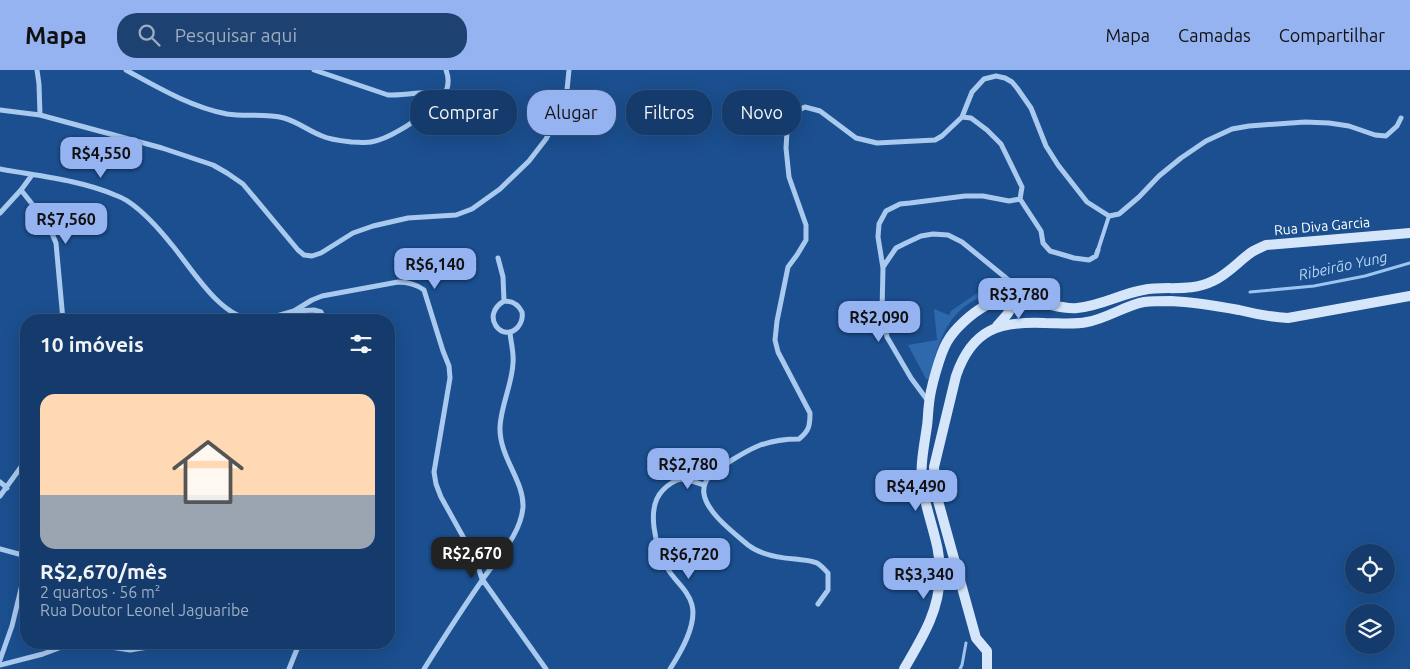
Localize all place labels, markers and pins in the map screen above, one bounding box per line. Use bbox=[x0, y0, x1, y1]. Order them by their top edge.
pin: R$4,550 bbox=[55, 136, 147, 179]
pin: R$7,560 bbox=[20, 202, 112, 245]
pin: R$6,140 bbox=[389, 248, 481, 290]
pin: R$3,780 bbox=[973, 278, 1065, 320]
pin: R$2,090 bbox=[833, 300, 925, 343]
pin: R$2,780 bbox=[642, 448, 734, 490]
pin: R$4,490 bbox=[870, 470, 962, 512]
pin: R$2,670 bbox=[426, 536, 518, 579]
pin: R$6,720 bbox=[643, 538, 735, 580]
pin: R$3,340 bbox=[878, 558, 970, 600]

